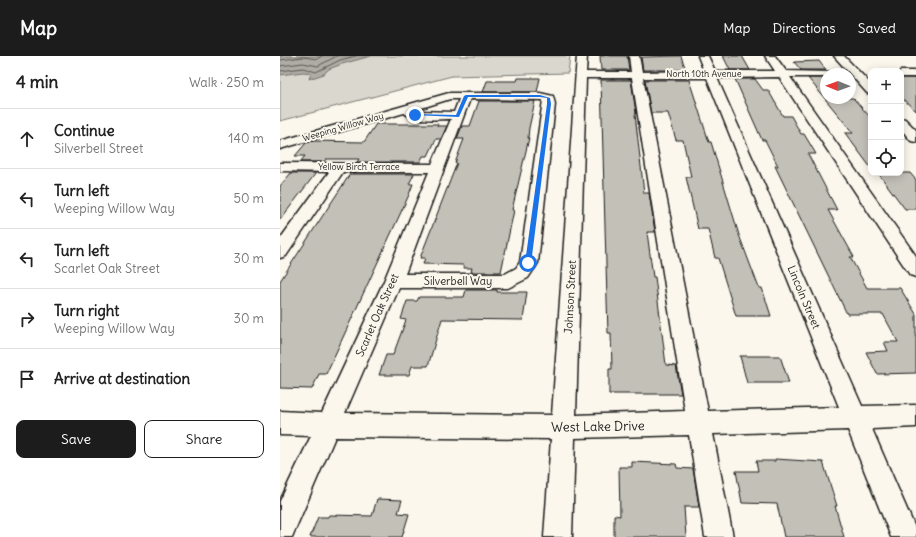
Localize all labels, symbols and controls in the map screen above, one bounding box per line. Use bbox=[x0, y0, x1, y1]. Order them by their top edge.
text: Map bbox=[20, 16, 57, 40]
text: Map bbox=[723, 19, 750, 37]
text: Directions bbox=[772, 19, 836, 37]
text: Saved bbox=[858, 19, 896, 37]
street label: North 10th Avenue bbox=[666, 68, 742, 79]
north arrow bbox=[820, 68, 856, 104]
map controls bbox=[868, 68, 904, 176]
button: + bbox=[868, 68, 904, 104]
text: 4 min bbox=[16, 71, 58, 93]
text: Walk · 250 m bbox=[189, 74, 264, 91]
button: − bbox=[868, 104, 904, 140]
route end bbox=[406, 106, 424, 124]
street label: Weeping Willow Way bbox=[301, 110, 385, 143]
text: Continue bbox=[54, 121, 115, 140]
icon: ahead bbox=[16, 128, 38, 150]
text: 140 m bbox=[228, 130, 264, 147]
text: Silverbell Street bbox=[54, 140, 143, 157]
button: locate bbox=[868, 140, 904, 176]
street label: Yellow Birch Terrace bbox=[318, 161, 400, 172]
text: Turn left bbox=[54, 181, 109, 200]
icon: left bbox=[16, 188, 38, 210]
text: 50 m bbox=[233, 190, 264, 207]
text: Weeping Willow Way bbox=[54, 200, 175, 217]
text: Turn left bbox=[54, 241, 109, 260]
icon: left bbox=[16, 248, 38, 270]
text: 30 m bbox=[234, 250, 264, 267]
route start bbox=[519, 254, 537, 272]
street label: Johnson Street bbox=[561, 259, 579, 334]
text: Scarlet Oak Street bbox=[54, 260, 160, 277]
street label: Lincoln Street bbox=[784, 263, 824, 331]
street label: Scarlet Oak Street bbox=[352, 271, 402, 359]
street label: Silverbell Way bbox=[424, 274, 492, 288]
text: Turn right bbox=[54, 301, 119, 320]
icon: right bbox=[16, 308, 38, 330]
text: 30 m bbox=[234, 310, 264, 327]
text: Weeping Willow Way bbox=[54, 320, 175, 337]
icon: arrive bbox=[16, 368, 38, 390]
text: Arrive at destination bbox=[54, 369, 190, 388]
street label: West Lake Drive bbox=[551, 417, 645, 436]
button: Save bbox=[16, 420, 136, 458]
button: Share bbox=[144, 420, 264, 458]

